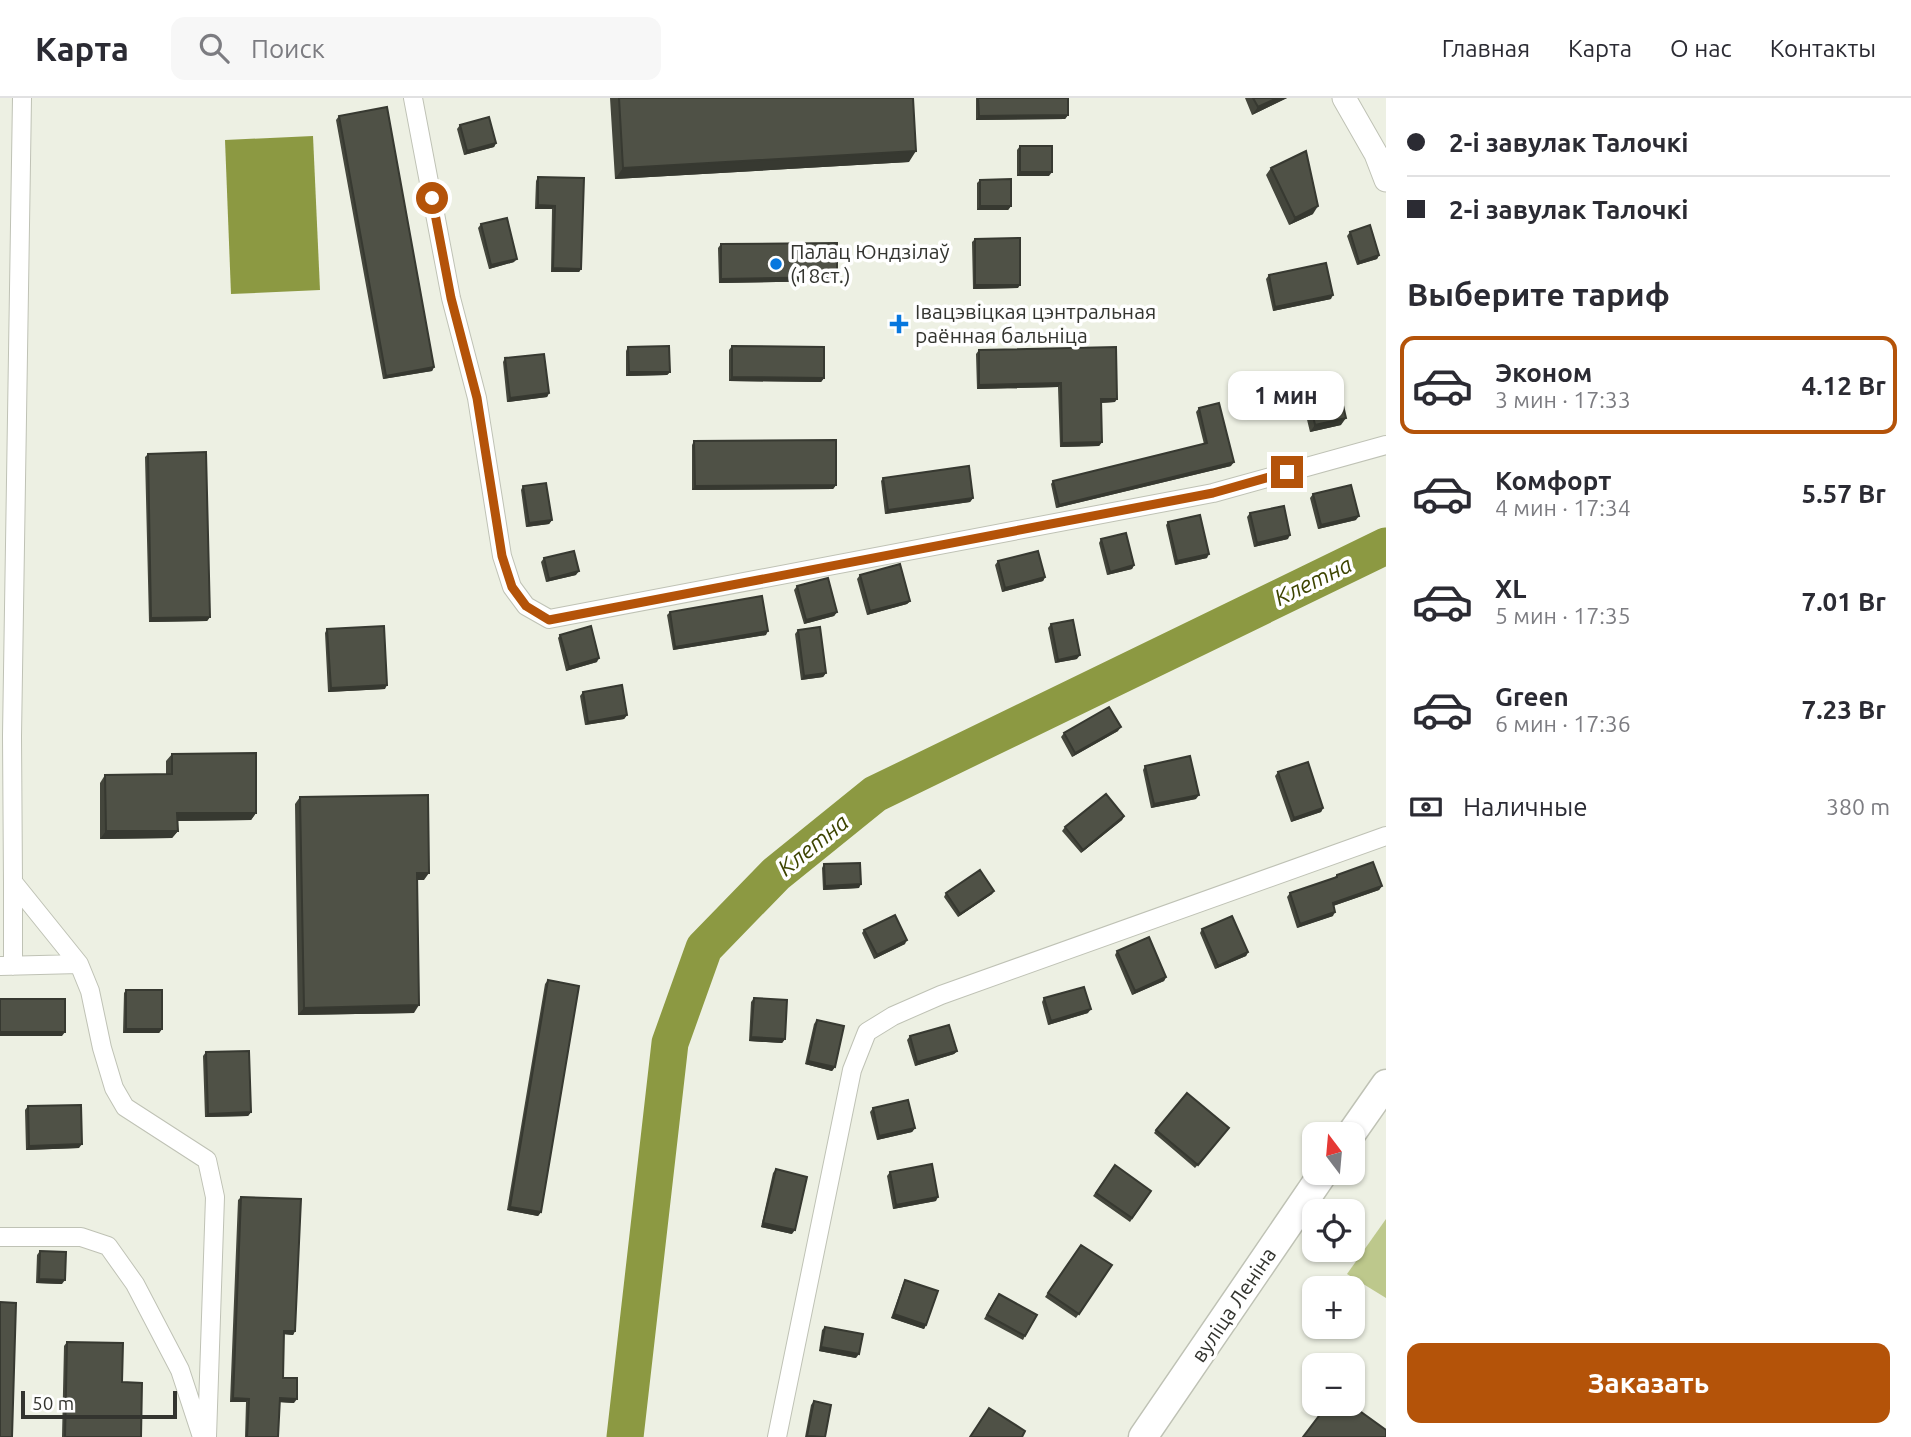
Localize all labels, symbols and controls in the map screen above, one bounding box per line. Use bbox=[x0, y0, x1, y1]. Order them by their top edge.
search box bbox=[171, 17, 661, 80]
icon: search bbox=[195, 29, 233, 67]
text: Карта bbox=[35, 30, 129, 67]
text: Поиск bbox=[251, 34, 325, 63]
text: Главная bbox=[1442, 35, 1530, 62]
text: Карта bbox=[1568, 35, 1632, 62]
text: О нас bbox=[1670, 35, 1732, 62]
text: Контакты bbox=[1770, 35, 1876, 62]
text: 2-і завулак Талочкі bbox=[1449, 128, 1689, 157]
route start bbox=[416, 182, 448, 214]
text: 2-і завулак Талочкі bbox=[1449, 195, 1689, 224]
place label: Палац Юндзілаў (18ст.) bbox=[790, 239, 950, 287]
marker: Палац Юндзілаў (18ст.) bbox=[768, 256, 784, 272]
text: Выберите тариф bbox=[1407, 276, 1670, 312]
place label: Івацэвіцкая цэнтральная раённая бальніца bbox=[915, 299, 1156, 347]
marker: Івацэвіцкая цэнтральная раённая бальніца bbox=[889, 314, 909, 334]
icon: car bbox=[1411, 354, 1474, 417]
text: Эконом bbox=[1495, 358, 1592, 387]
callout: 1 мин bbox=[1229, 370, 1345, 420]
text: 4.12 Br bbox=[1802, 371, 1886, 400]
text: 1 мин bbox=[1254, 383, 1318, 408]
text: 3 мин · 17:33 bbox=[1495, 387, 1631, 412]
route end bbox=[1271, 456, 1303, 488]
icon: car bbox=[1411, 462, 1474, 525]
text: Комфорт bbox=[1495, 466, 1611, 495]
text: 5.57 Br bbox=[1802, 479, 1886, 508]
text: 4 мин · 17:34 bbox=[1495, 495, 1631, 520]
water label: Клетна bbox=[1270, 551, 1356, 610]
icon: car bbox=[1411, 570, 1474, 633]
text: XL bbox=[1495, 574, 1526, 603]
text: 7.01 Br bbox=[1802, 587, 1886, 616]
text: 5 мин · 17:35 bbox=[1495, 603, 1631, 628]
icon: car bbox=[1411, 678, 1474, 741]
text: Green bbox=[1495, 682, 1569, 711]
text: 7.23 Br bbox=[1802, 695, 1886, 724]
text: 6 мин · 17:36 bbox=[1495, 711, 1631, 736]
icon: cash bbox=[1407, 788, 1445, 826]
text: Наличные bbox=[1463, 792, 1588, 821]
text: 380 m bbox=[1826, 794, 1890, 819]
water label: Клетна bbox=[773, 809, 853, 880]
north arrow bbox=[1302, 1122, 1365, 1185]
map controls bbox=[1302, 1122, 1365, 1416]
button: locate bbox=[1302, 1199, 1365, 1262]
street label: вуліца Леніна bbox=[1186, 1243, 1280, 1366]
button: + bbox=[1302, 1276, 1365, 1339]
button: Заказать bbox=[1407, 1343, 1890, 1423]
button: − bbox=[1302, 1353, 1365, 1416]
scale bar bbox=[21, 1388, 177, 1420]
text: 50 m bbox=[32, 1392, 74, 1414]

